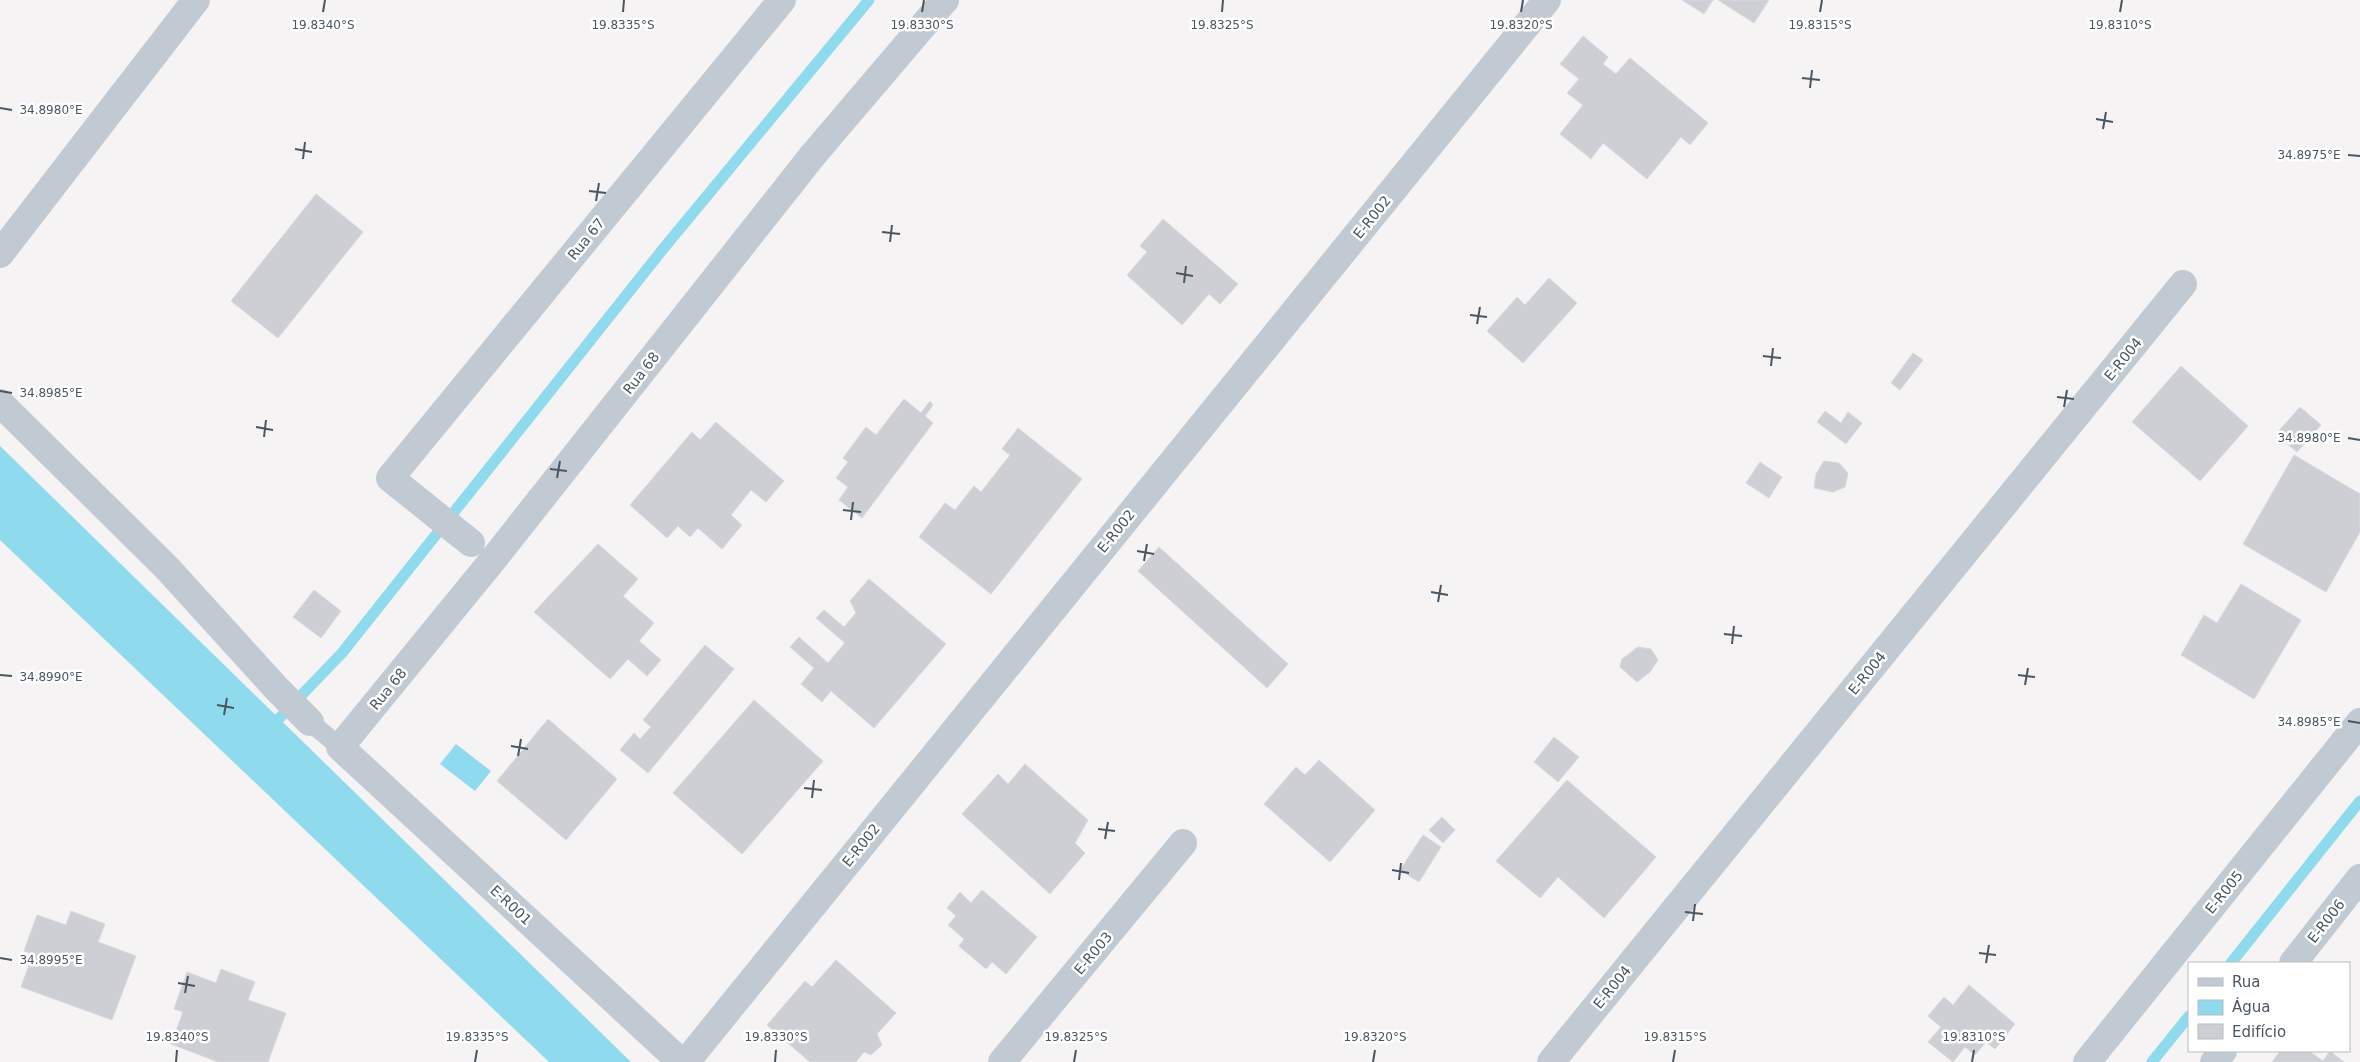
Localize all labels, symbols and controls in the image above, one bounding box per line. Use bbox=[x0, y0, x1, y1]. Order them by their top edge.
text: 19.8340°S bbox=[291, 18, 355, 32]
text: 19.8335°S bbox=[591, 18, 655, 32]
text: 19.8330°S bbox=[890, 18, 954, 32]
text: 19.8325°S bbox=[1190, 18, 1254, 32]
text: 19.8320°S bbox=[1489, 18, 1553, 32]
text: 19.8315°S bbox=[1788, 18, 1852, 32]
text: 19.8310°S bbox=[2088, 18, 2152, 32]
text: 34.8980°E bbox=[19, 103, 83, 117]
text: 34.8975°E bbox=[2277, 148, 2341, 162]
street label: E-R002 bbox=[1350, 192, 1394, 242]
street label: Rua 67 bbox=[564, 215, 608, 263]
street label: E-R004 bbox=[2101, 334, 2145, 384]
street label: Rua 68 bbox=[620, 349, 662, 397]
text: 34.8985°E bbox=[19, 386, 83, 400]
text: 34.8980°E bbox=[2277, 431, 2341, 445]
street label: E-R002 bbox=[1094, 506, 1138, 556]
street label: E-R004 bbox=[1845, 648, 1889, 698]
street label: Rua 68 bbox=[366, 665, 410, 713]
text: 34.8990°E bbox=[19, 670, 83, 684]
text: 34.8985°E bbox=[2277, 715, 2341, 729]
street label: E-R002 bbox=[839, 820, 883, 870]
street label: E-R005 bbox=[2202, 867, 2246, 917]
street label: E-R001 bbox=[487, 882, 535, 928]
street label: E-R006 bbox=[2304, 896, 2348, 946]
street label: E-R003 bbox=[1071, 929, 1115, 977]
text: 34.8995°E bbox=[19, 953, 83, 967]
street label: E-R004 bbox=[1590, 962, 1634, 1012]
legend bbox=[2188, 962, 2350, 1052]
text: Rua bbox=[2232, 973, 2260, 991]
text: Água bbox=[2232, 997, 2270, 1016]
text: Edifício bbox=[2232, 1023, 2286, 1041]
text: 19.8340°S bbox=[145, 1030, 209, 1044]
text: 19.8335°S bbox=[445, 1030, 509, 1044]
text: 19.8330°S bbox=[744, 1030, 808, 1044]
text: 19.8325°S bbox=[1044, 1030, 1108, 1044]
text: 19.8320°S bbox=[1343, 1030, 1407, 1044]
text: 19.8315°S bbox=[1643, 1030, 1707, 1044]
text: 19.8310°S bbox=[1942, 1030, 2006, 1044]

